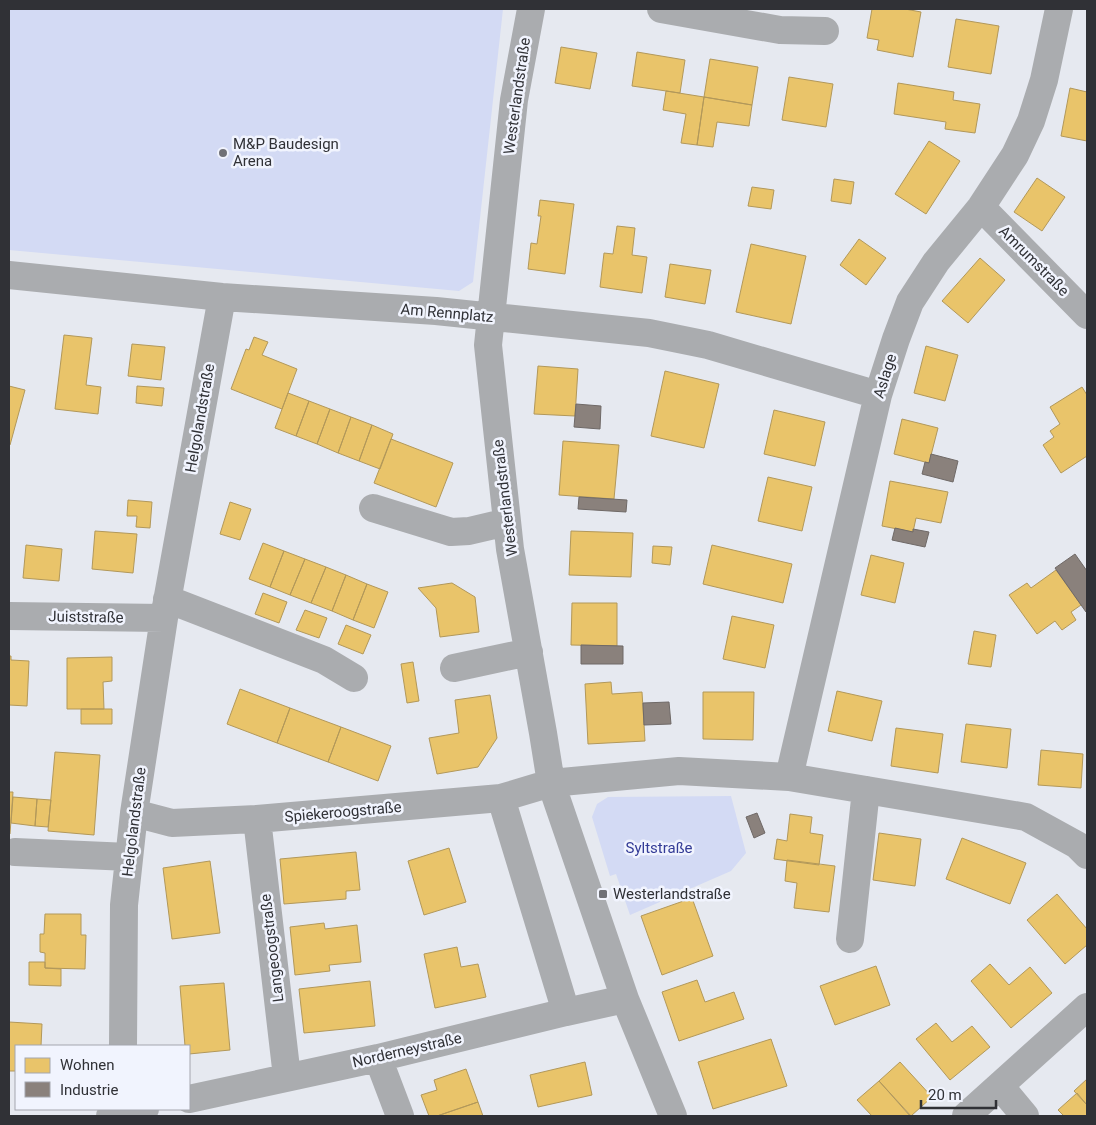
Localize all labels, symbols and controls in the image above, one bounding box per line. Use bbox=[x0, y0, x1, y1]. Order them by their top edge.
street label: Westerlandstraße bbox=[500, 36, 534, 156]
place label: M&P Baudesign Arena bbox=[233, 135, 339, 170]
marker: M&P Baudesign Arena bbox=[217, 147, 229, 159]
street label: Amrumstraße bbox=[995, 222, 1073, 300]
street label: Am Rennplatz bbox=[400, 300, 494, 326]
street label: Aslage bbox=[870, 351, 900, 400]
street label: Helgolandstraße bbox=[182, 362, 218, 474]
street label: Westerlandstraße bbox=[489, 438, 521, 558]
street label: Juiststraße bbox=[48, 607, 124, 627]
street label: Helgolandstraße bbox=[118, 766, 150, 878]
street label: Spiekeroogstraße bbox=[284, 798, 402, 826]
park label: Syltstraße bbox=[625, 839, 693, 857]
place label: Westerlandstraße bbox=[613, 885, 731, 903]
marker: Westerlandstraße bbox=[597, 888, 609, 900]
street label: Langeoogstraße bbox=[256, 893, 288, 1003]
street label: Norderneystraße bbox=[351, 1029, 463, 1071]
legend bbox=[15, 1045, 190, 1110]
text: Wohnen bbox=[60, 1056, 114, 1074]
scale bar bbox=[921, 1078, 996, 1110]
text: Industrie bbox=[60, 1081, 118, 1099]
text: 20 m bbox=[928, 1086, 962, 1104]

